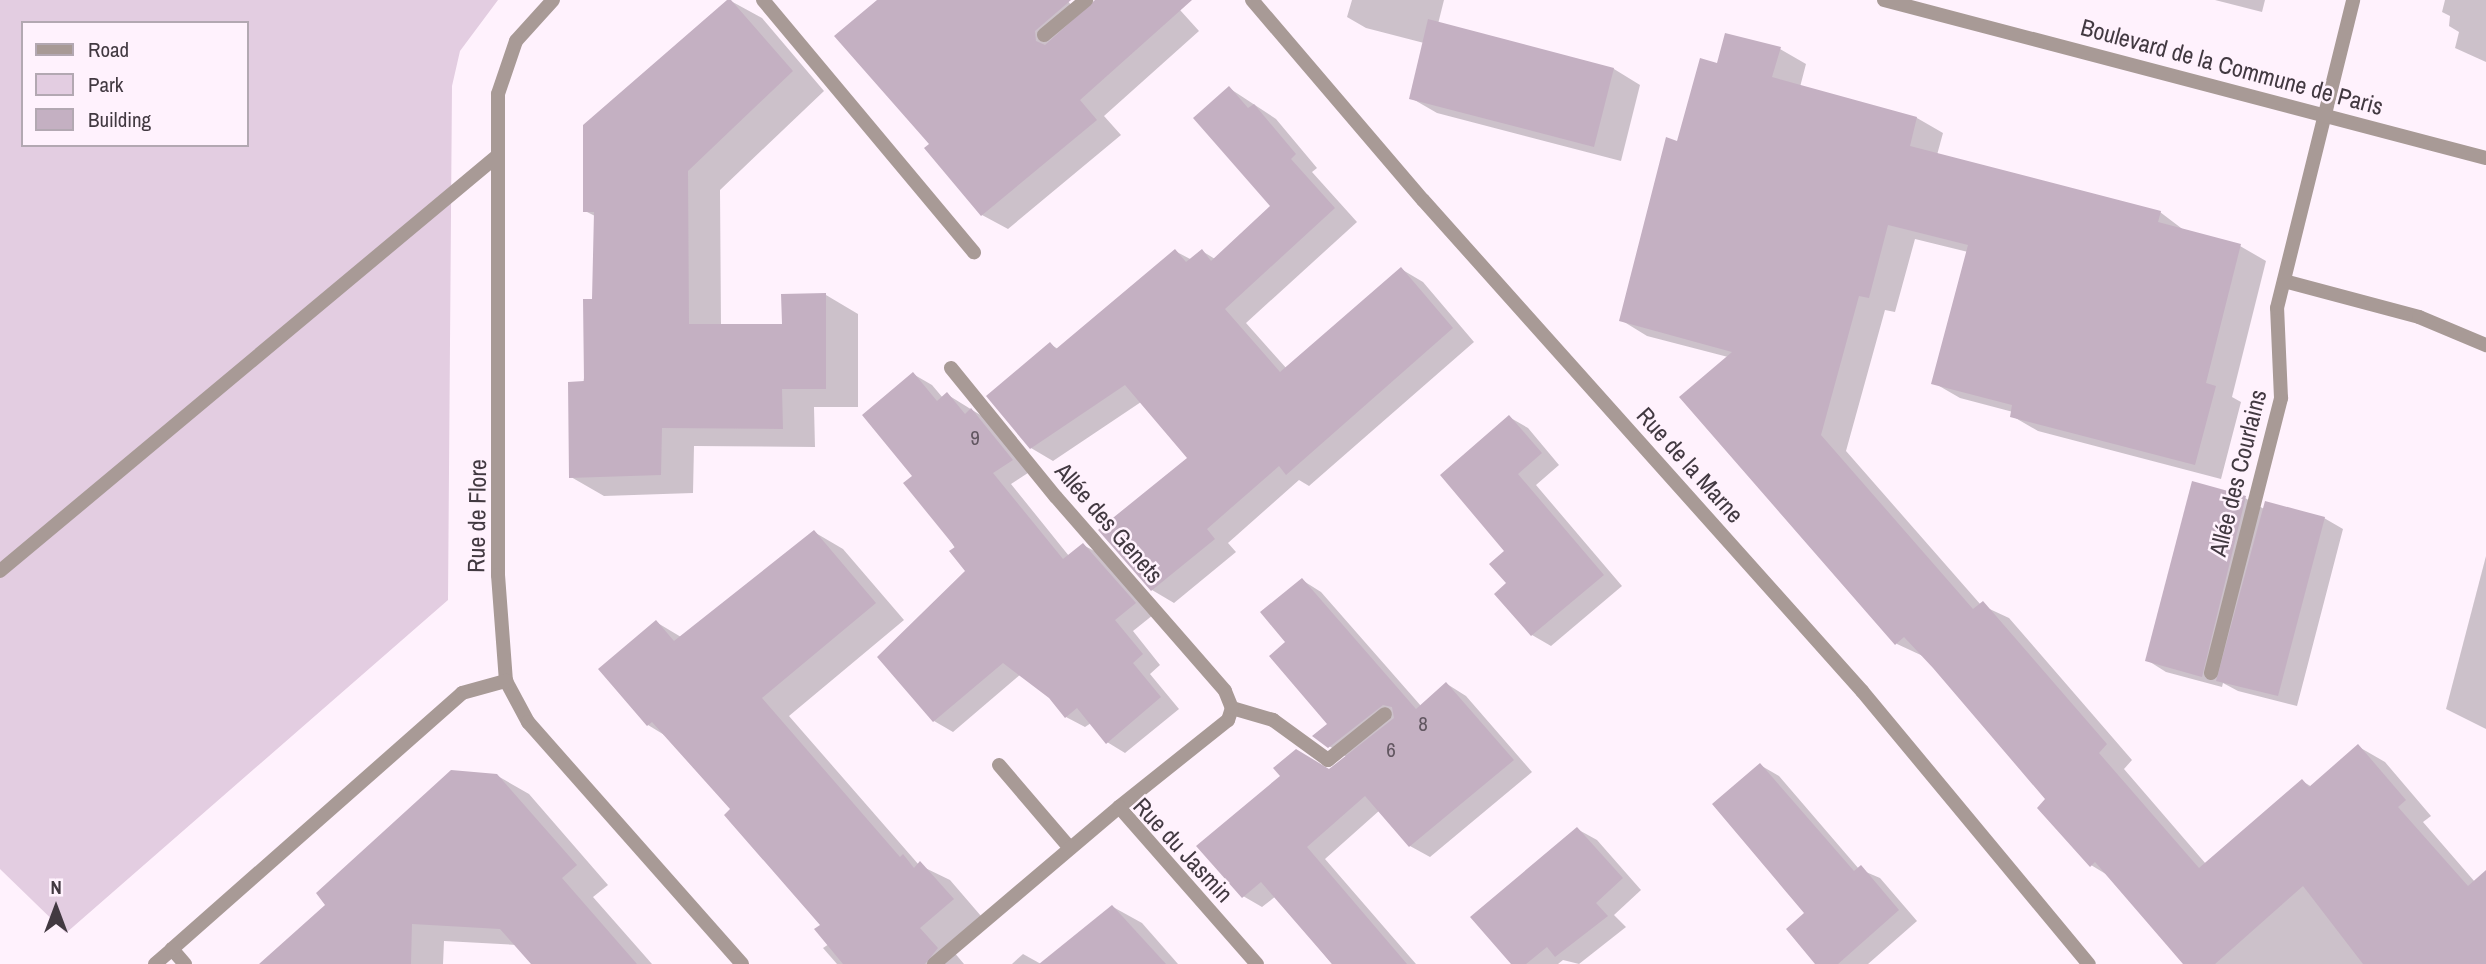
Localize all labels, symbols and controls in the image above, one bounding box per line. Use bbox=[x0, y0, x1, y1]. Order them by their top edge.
street label: Boulevard de la Commune de Paris bbox=[2078, 13, 2386, 121]
legend bbox=[21, 21, 248, 147]
text: Road bbox=[88, 35, 129, 64]
text: Park bbox=[88, 70, 123, 99]
text: Building bbox=[88, 105, 151, 134]
street label: Allée des Courlains bbox=[2203, 387, 2273, 559]
street label: Rue de la Marne bbox=[1631, 401, 1749, 529]
house number: 9 bbox=[970, 425, 980, 451]
street label: Allée des Genets bbox=[1049, 457, 1169, 589]
street label: Rue de Flore bbox=[462, 459, 492, 573]
house number: 8 bbox=[1418, 711, 1428, 737]
house number: 6 bbox=[1386, 737, 1396, 763]
street label: Rue du Jasmin bbox=[1127, 792, 1239, 908]
north arrow bbox=[21, 873, 91, 943]
text: N bbox=[50, 874, 62, 900]

